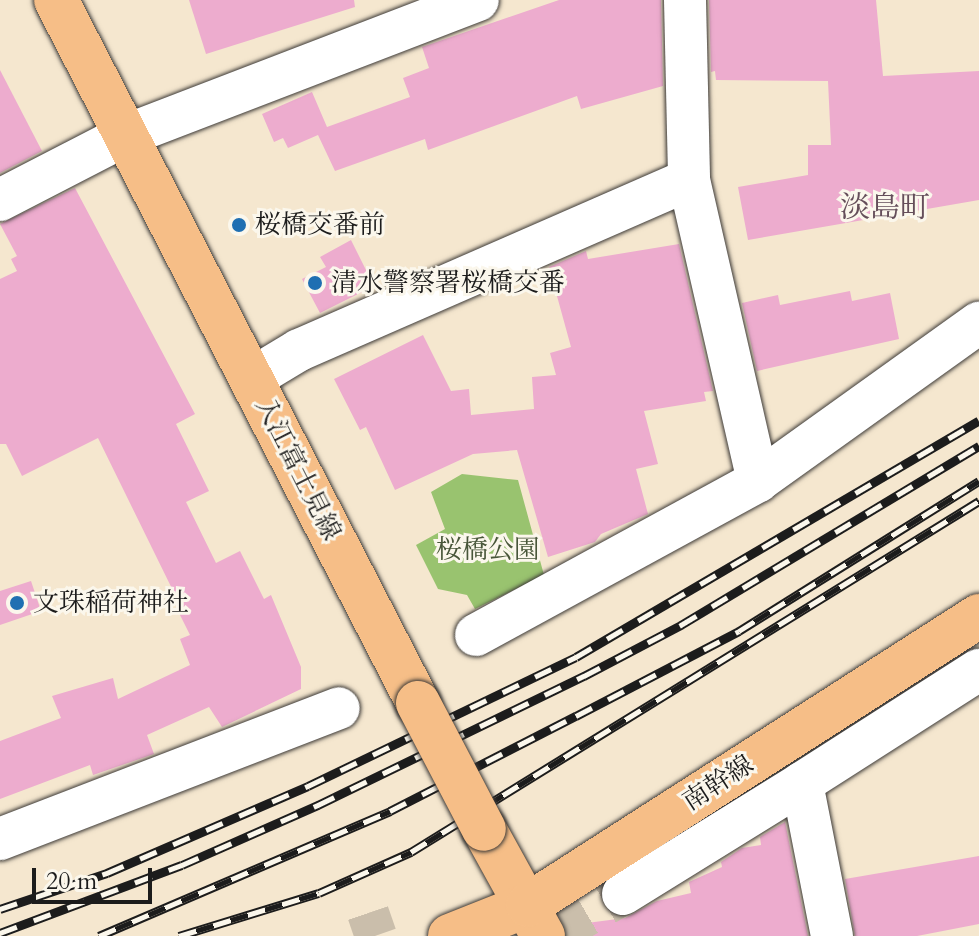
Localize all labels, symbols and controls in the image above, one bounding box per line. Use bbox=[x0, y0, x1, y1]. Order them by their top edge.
district label: 淡島町 bbox=[840, 190, 930, 226]
place label: 桜橋交番前 bbox=[255, 209, 385, 241]
marker: 桜橋交番前 bbox=[230, 216, 248, 234]
place label: 清水警察署桜橋交番 bbox=[331, 267, 565, 299]
marker: 清水警察署桜橋交番 bbox=[306, 274, 324, 292]
street label: 入江富士見線 bbox=[249, 392, 347, 546]
park label: 桜橋公園 bbox=[436, 534, 540, 566]
place label: 文珠稲荷神社 bbox=[33, 587, 189, 619]
marker: 文珠稲荷神社 bbox=[8, 594, 26, 612]
street label: 南幹線 bbox=[677, 749, 759, 817]
scale bar bbox=[36, 852, 156, 902]
text: 20 m bbox=[46, 865, 97, 898]

